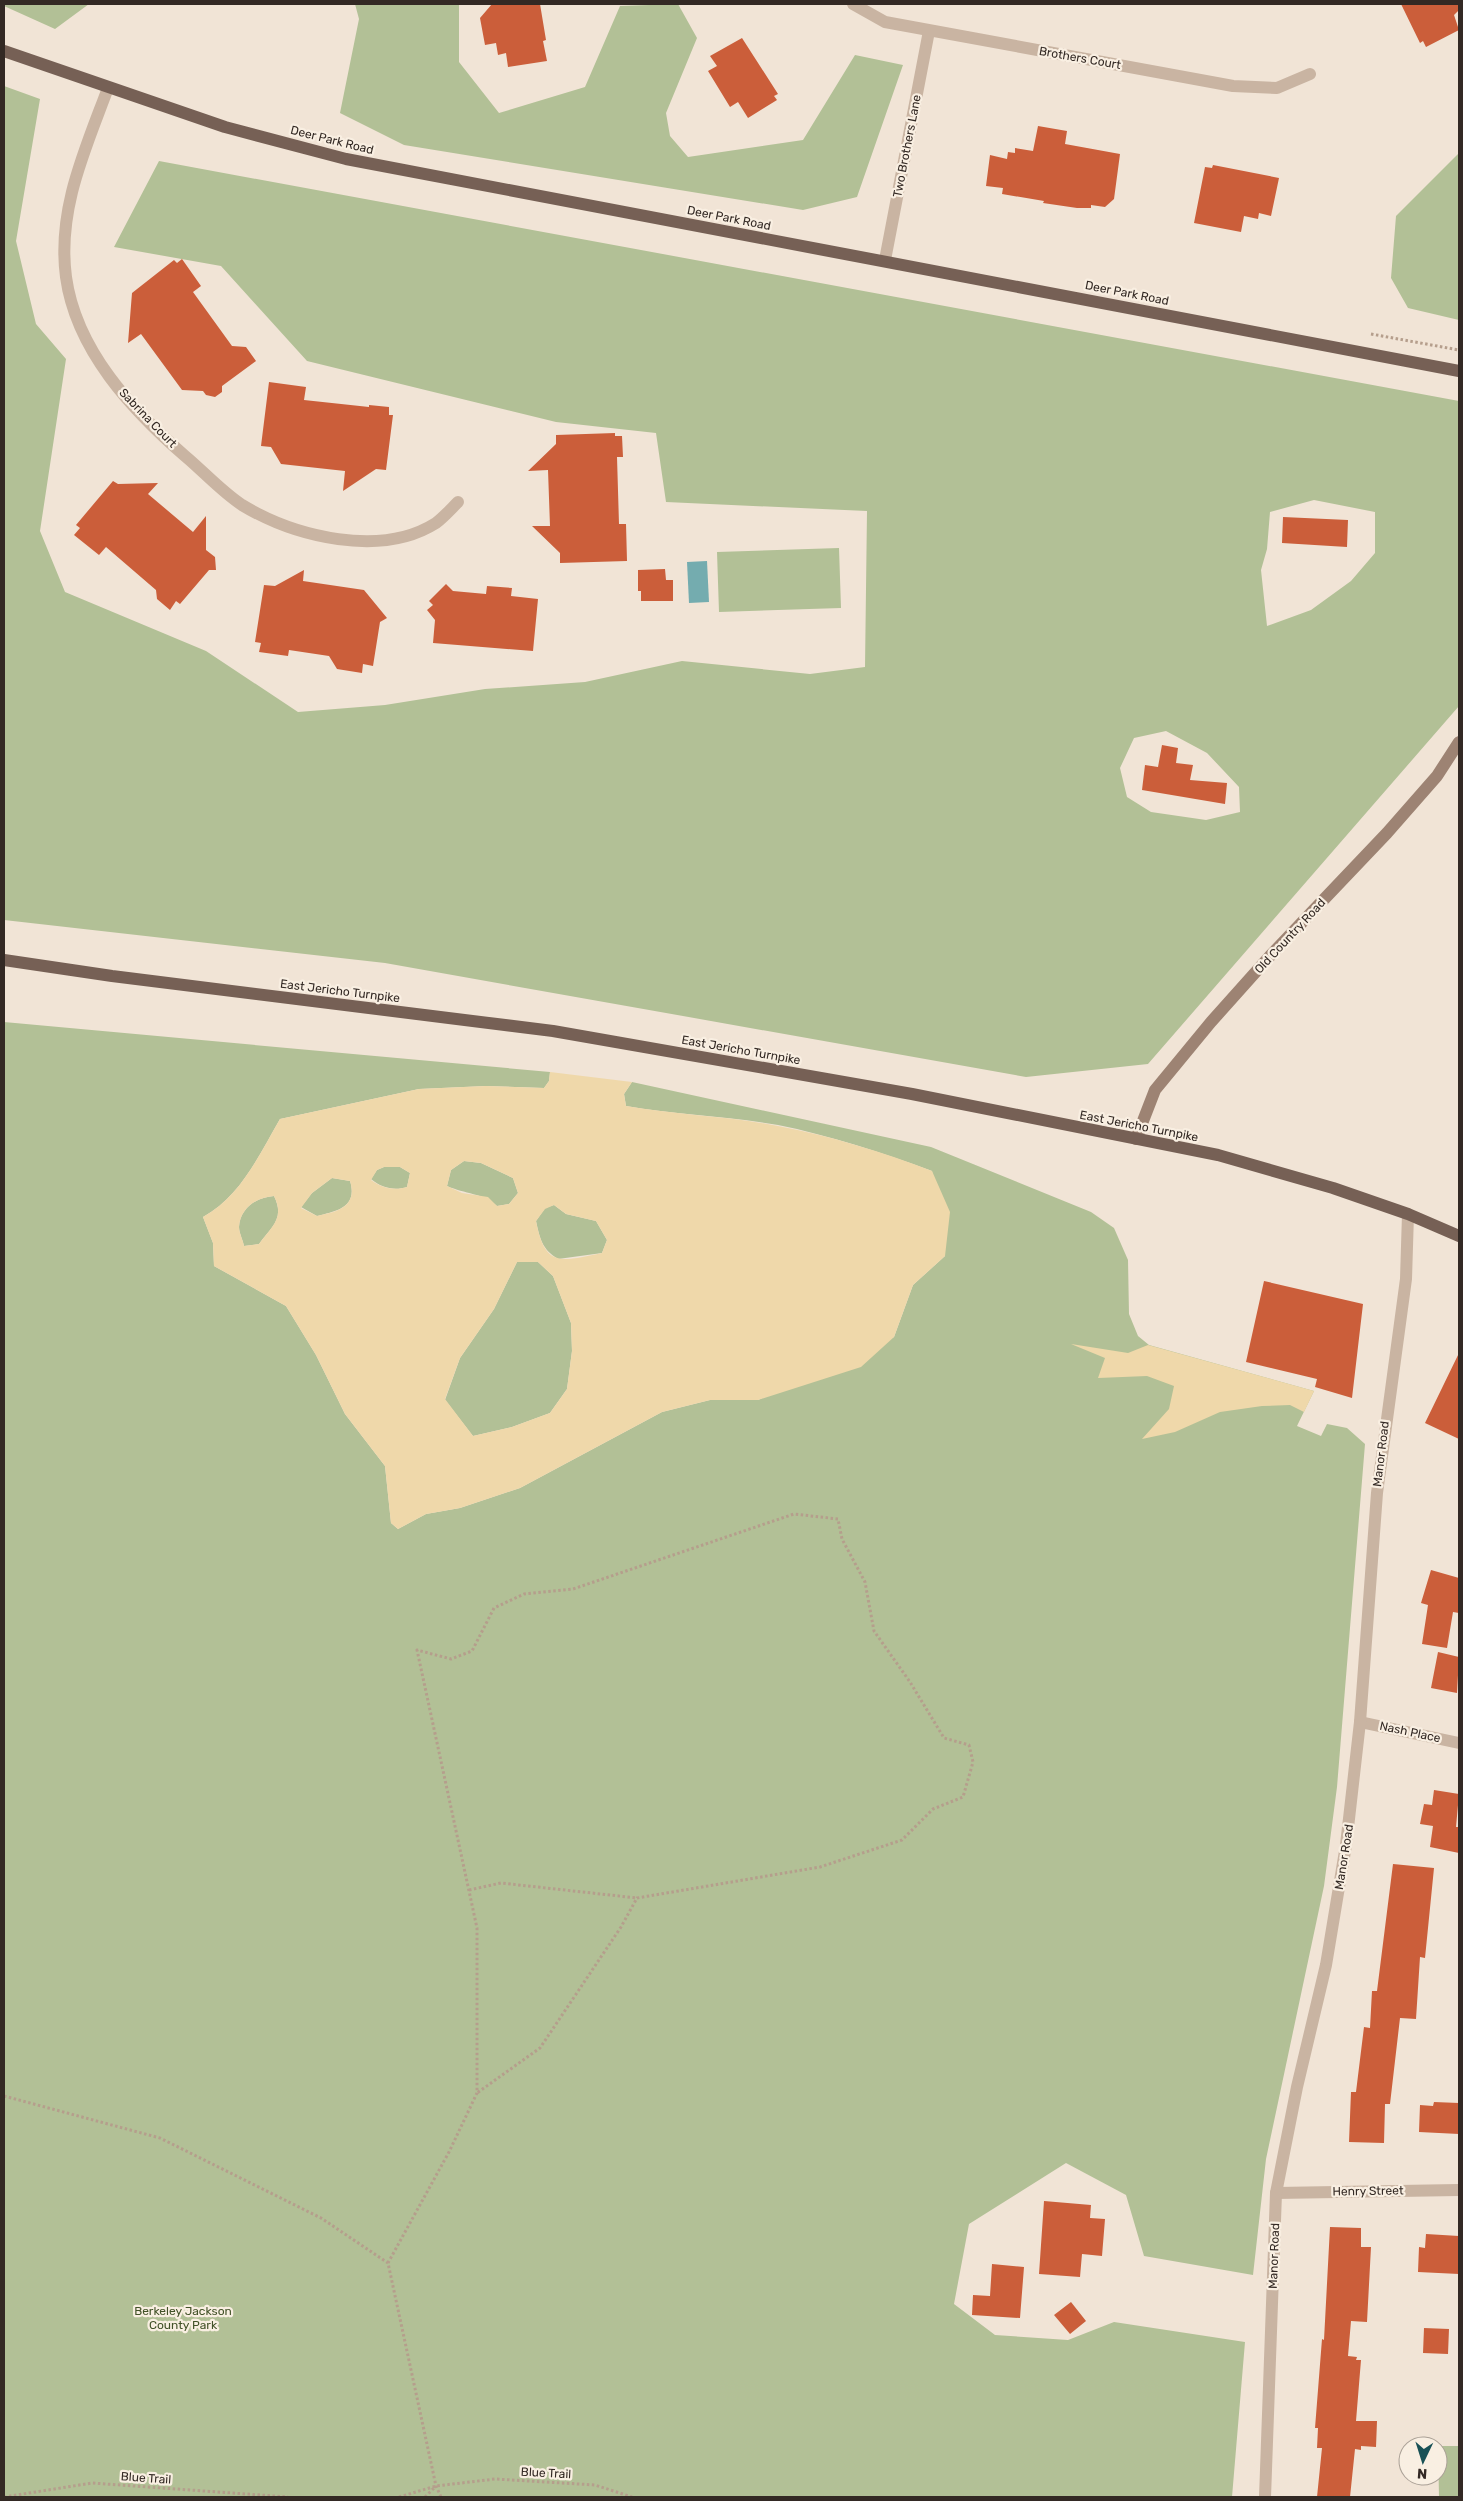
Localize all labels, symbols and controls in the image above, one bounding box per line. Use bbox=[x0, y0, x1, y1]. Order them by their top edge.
street label: Brothers Court bbox=[1038, 44, 1122, 72]
street label: Two Brothers Lane bbox=[890, 93, 924, 199]
street label: Deer Park Road bbox=[289, 123, 375, 157]
street label: Deer Park Road bbox=[686, 203, 772, 233]
street label: Deer Park Road bbox=[1084, 278, 1170, 308]
street label: Sabrina Court bbox=[116, 385, 180, 451]
street label: Old Country Road bbox=[1252, 896, 1328, 976]
street label: East Jericho Turnpike bbox=[279, 977, 401, 1005]
street label: East Jericho Turnpike bbox=[680, 1033, 802, 1067]
street label: East Jericho Turnpike bbox=[1078, 1108, 1200, 1144]
street label: Manor Road bbox=[1370, 1420, 1392, 1488]
street label: Nash Place bbox=[1378, 1719, 1442, 1745]
street label: Manor Road bbox=[1332, 1823, 1356, 1891]
street label: Henry Street bbox=[1332, 2183, 1404, 2199]
street label: Manor Road bbox=[1266, 2223, 1282, 2289]
park label: Berkeley Jackson County Park bbox=[134, 2304, 232, 2332]
north arrow bbox=[1398, 2436, 1448, 2486]
street label: Blue Trail bbox=[520, 2465, 572, 2481]
text: N bbox=[1417, 2465, 1428, 2482]
street label: Blue Trail bbox=[120, 2469, 172, 2487]

